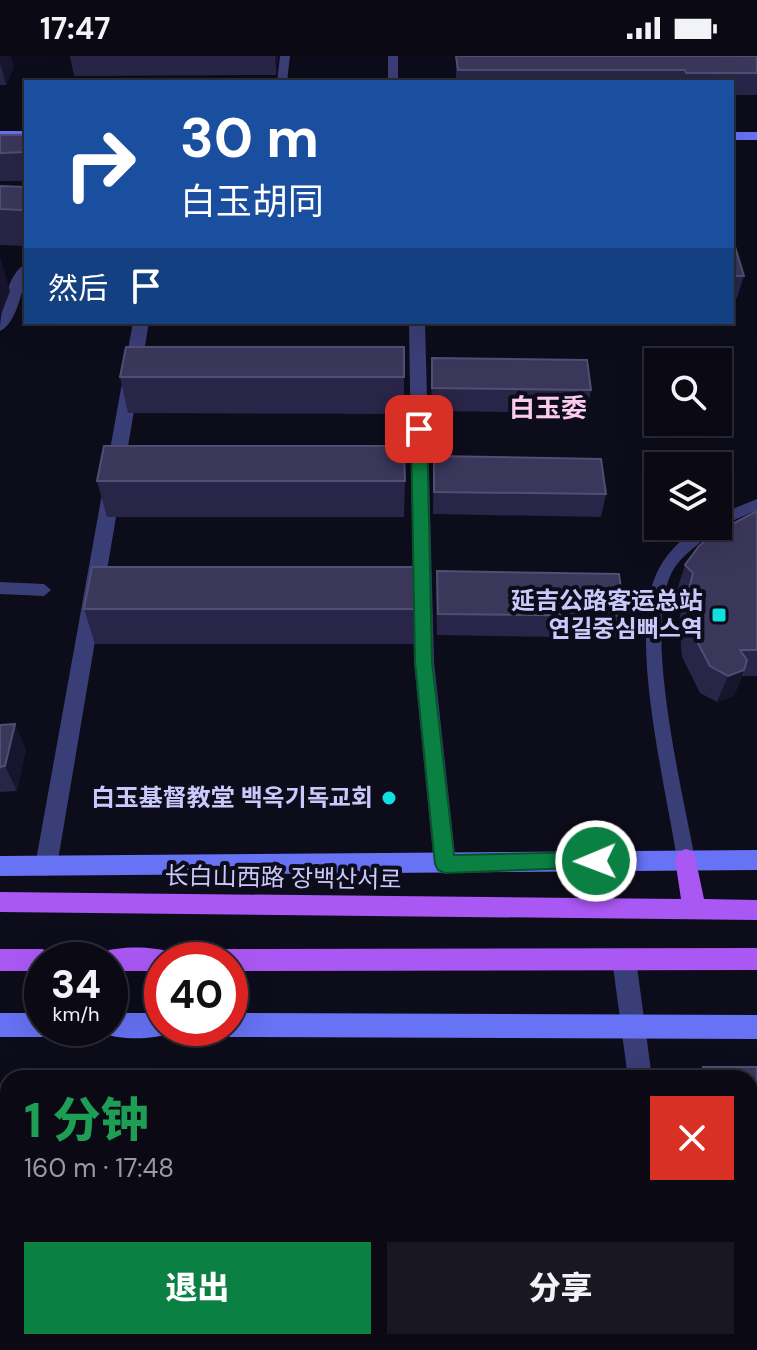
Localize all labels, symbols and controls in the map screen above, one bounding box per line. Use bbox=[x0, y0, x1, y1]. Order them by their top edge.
text: 17:47 bbox=[40, 9, 110, 48]
text: 30 m bbox=[180, 101, 319, 174]
icon: right bbox=[48, 112, 152, 216]
text: 白玉胡同 bbox=[180, 178, 324, 225]
icon: arrive bbox=[124, 264, 168, 308]
text: 然后 bbox=[48, 269, 108, 308]
map controls bbox=[644, 348, 732, 540]
button: search bbox=[644, 348, 732, 436]
district label: 白玉委 bbox=[509, 391, 587, 425]
pin bbox=[385, 395, 453, 463]
icon: arrive bbox=[397, 407, 441, 451]
button: layers bbox=[644, 452, 732, 540]
place label: 延吉公路客运总站 연길중심뻐스역 bbox=[511, 585, 703, 644]
marker: 延吉公路客运总站 연길중심뻐스역 bbox=[710, 606, 728, 624]
place label: 白玉基督教堂 백옥기독교회 bbox=[91, 782, 373, 813]
marker: 白玉基督教堂 백옥기독교회 bbox=[380, 789, 398, 807]
position arrow bbox=[554, 819, 638, 903]
street label: 长白山西路 장백산서로 bbox=[164, 860, 402, 895]
speed limit sign: 40 bbox=[144, 942, 248, 1046]
text: 34 bbox=[51, 958, 101, 1010]
text: km/h bbox=[52, 1001, 100, 1027]
text: 1 分钟 bbox=[24, 1089, 149, 1152]
button: close bbox=[650, 1096, 734, 1180]
text: 160 m · 17:48 bbox=[24, 1151, 174, 1185]
button: 退出 bbox=[24, 1242, 371, 1334]
button: 分享 bbox=[387, 1242, 734, 1334]

